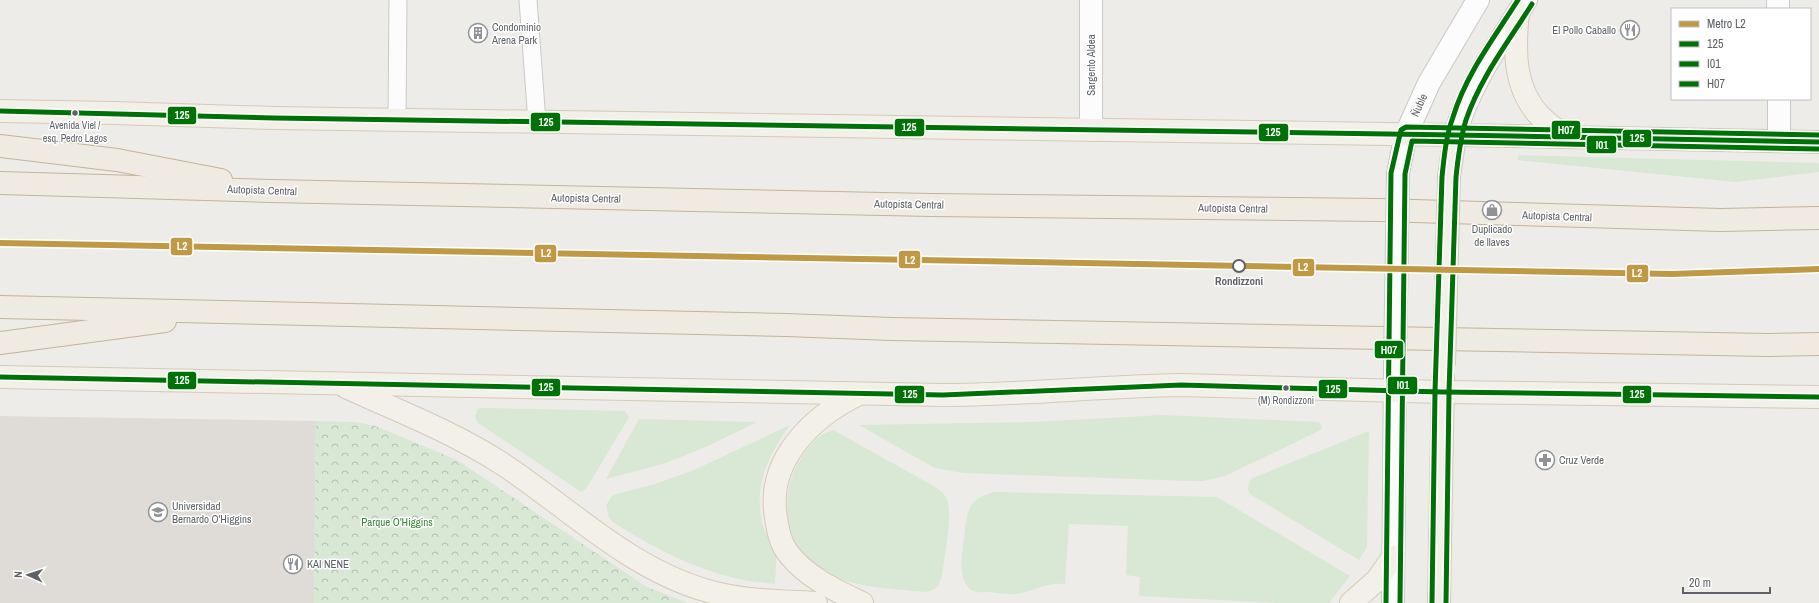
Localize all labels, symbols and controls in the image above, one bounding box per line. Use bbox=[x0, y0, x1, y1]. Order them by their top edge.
legend bbox=[1671, 8, 1811, 100]
text: Metro L2 bbox=[1707, 16, 1746, 32]
restaurant icon: El Pollo Caballo bbox=[1619, 19, 1641, 41]
place label: Condominio Arena Park bbox=[491, 20, 541, 47]
building icon: Condominio Arena Park bbox=[467, 22, 489, 44]
place label: El Pollo Caballo bbox=[1552, 23, 1616, 37]
street label: Sargento Aldea bbox=[1084, 34, 1098, 96]
text: 125 bbox=[1707, 36, 1724, 52]
text: I01 bbox=[1707, 56, 1721, 72]
text: H07 bbox=[1707, 76, 1726, 92]
street label: Ñuble bbox=[1408, 91, 1430, 119]
line badge: 125 bbox=[167, 106, 197, 125]
marker: Avenida Viel / esq. Pedro Lagos bbox=[70, 108, 80, 118]
text: 125 bbox=[174, 108, 190, 122]
line badge: 125 bbox=[530, 112, 561, 132]
text: 125 bbox=[538, 115, 554, 129]
line badge: 125 bbox=[894, 118, 925, 137]
place label: Avenida Viel / esq. Pedro Lagos bbox=[43, 119, 107, 145]
text: 125 bbox=[901, 120, 917, 134]
line badge: H07 bbox=[1551, 120, 1581, 140]
line badge: 125 bbox=[1258, 123, 1289, 142]
text: H07 bbox=[1558, 123, 1574, 137]
text: 125 bbox=[1265, 125, 1281, 139]
line badge: 125 bbox=[1622, 129, 1652, 148]
text: 125 bbox=[1629, 131, 1645, 145]
line badge: I01 bbox=[1586, 135, 1617, 154]
text: I01 bbox=[1596, 138, 1608, 152]
street label: Autopista Central bbox=[226, 182, 297, 198]
street label: Autopista Central bbox=[550, 190, 621, 206]
street label: Autopista Central bbox=[873, 196, 944, 212]
shop icon: Duplicado de llaves bbox=[1481, 199, 1503, 221]
street label: Autopista Central bbox=[1197, 200, 1268, 216]
street label: Autopista Central bbox=[1521, 208, 1592, 224]
place label: Duplicado de llaves bbox=[1472, 222, 1512, 249]
line badge: L2 bbox=[170, 237, 193, 256]
text: L2 bbox=[177, 239, 187, 253]
line badge: L2 bbox=[534, 244, 557, 263]
text: L2 bbox=[541, 246, 551, 260]
line badge: L2 bbox=[898, 250, 921, 269]
text: L2 bbox=[905, 253, 915, 267]
line badge: L2 bbox=[1292, 258, 1315, 277]
marker: Rondizzoni bbox=[1232, 259, 1246, 273]
text: L2 bbox=[1298, 260, 1308, 274]
line badge: L2 bbox=[1626, 264, 1649, 283]
text: L2 bbox=[1632, 266, 1642, 280]
place label: Rondizzoni bbox=[1215, 274, 1263, 288]
line badge: H07 bbox=[1374, 340, 1404, 359]
text: H07 bbox=[1381, 343, 1397, 357]
line badge: 125 bbox=[167, 371, 197, 390]
text: 125 bbox=[174, 373, 190, 387]
line badge: I01 bbox=[1387, 376, 1418, 395]
line badge: 125 bbox=[531, 378, 561, 397]
text: I01 bbox=[1397, 378, 1409, 392]
line badge: 125 bbox=[1318, 379, 1348, 399]
text: 125 bbox=[538, 380, 554, 394]
text: 125 bbox=[1325, 382, 1341, 396]
marker: (M) Rondizzoni bbox=[1281, 383, 1291, 393]
line badge: 125 bbox=[894, 385, 925, 404]
line badge: 125 bbox=[1622, 385, 1652, 404]
text: 125 bbox=[902, 387, 918, 401]
text: 125 bbox=[1629, 387, 1645, 401]
place label: (M) Rondizzoni bbox=[1258, 394, 1314, 407]
pharmacy icon: Cruz Verde bbox=[1534, 449, 1556, 471]
place label: Cruz Verde bbox=[1559, 453, 1604, 467]
place label: Universidad Bernardo O'Higgins bbox=[172, 499, 252, 526]
school or university icon: Universidad Bernardo O'Higgins bbox=[147, 501, 169, 523]
park label: Parque O'Higgins bbox=[361, 515, 433, 529]
restaurant icon: KAI NENE bbox=[282, 553, 304, 575]
north arrow bbox=[8, 555, 48, 595]
place label: KAI NENE bbox=[307, 557, 349, 571]
scale bar bbox=[1683, 569, 1770, 595]
text: N bbox=[11, 571, 25, 578]
text: 20 m bbox=[1689, 575, 1711, 591]

